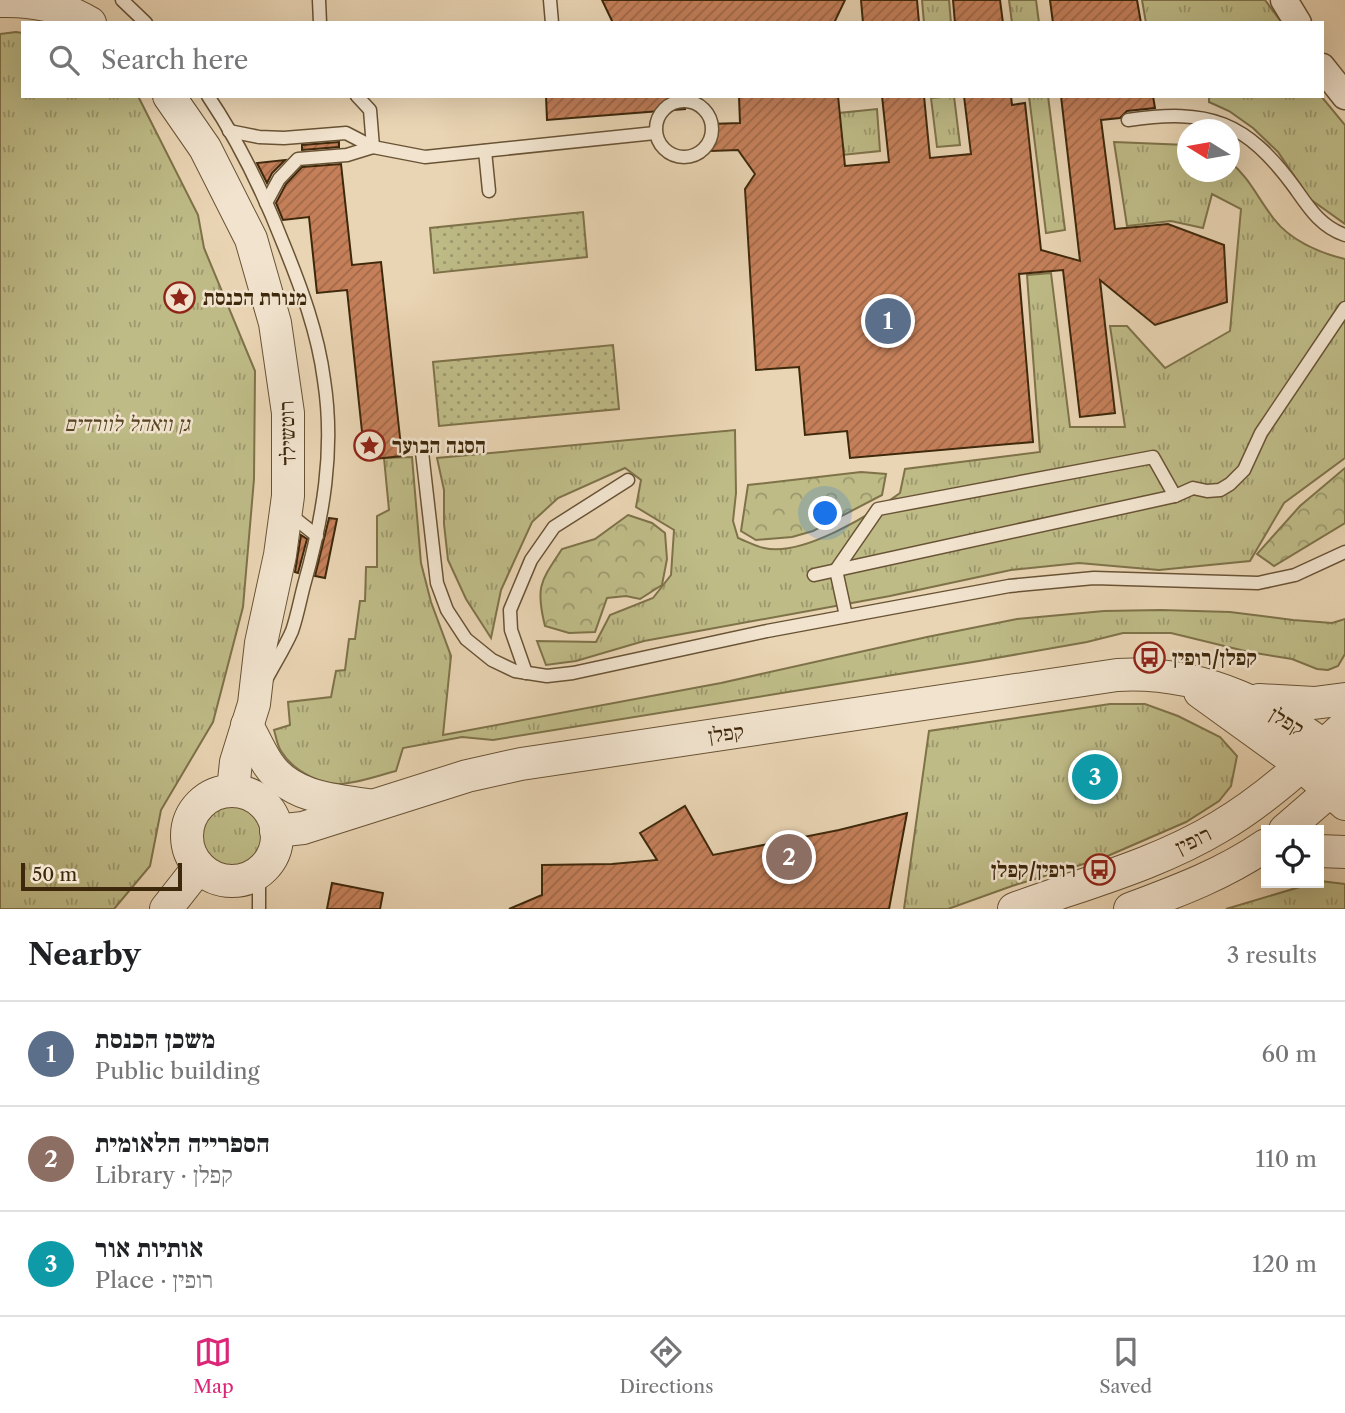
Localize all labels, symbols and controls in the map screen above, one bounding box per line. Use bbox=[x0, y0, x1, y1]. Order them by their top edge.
search box bbox=[21, 21, 1324, 98]
icon: search bbox=[45, 41, 83, 79]
text: Search here bbox=[101, 44, 248, 76]
north arrow bbox=[1177, 119, 1240, 182]
place icon: מנורת הכנסת bbox=[163, 280, 197, 314]
place label: מנורת הכנסת bbox=[203, 285, 307, 310]
pin: 1 bbox=[865, 295, 911, 347]
street label: רוטשילד bbox=[273, 400, 301, 466]
park label: גן וואהל לוורדים bbox=[64, 411, 192, 436]
place icon: הסנה הבוער bbox=[352, 428, 386, 462]
place label: הסנה הבוער bbox=[392, 433, 486, 458]
your location bbox=[808, 496, 842, 530]
bus stop icon: קפלן/רופין bbox=[1132, 640, 1166, 674]
place label: קפלן/רופין bbox=[1172, 645, 1257, 670]
street label: קפלן bbox=[1265, 701, 1309, 741]
street label: קפלן bbox=[706, 718, 746, 748]
pin: 3 bbox=[1072, 751, 1118, 803]
street label: רופין bbox=[1171, 821, 1215, 859]
map controls bbox=[1261, 825, 1324, 888]
button: locate bbox=[1261, 825, 1324, 888]
pin: 2 bbox=[766, 831, 812, 883]
bus stop icon: רופין/קפלן bbox=[1082, 852, 1116, 886]
place label: רופין/קפלן bbox=[991, 857, 1076, 882]
scale bar bbox=[21, 860, 182, 892]
text: 50 m bbox=[32, 863, 77, 886]
text: Nearby bbox=[28, 936, 141, 973]
text: 3 results bbox=[1227, 941, 1317, 969]
text: משכן הכנסת bbox=[95, 1023, 215, 1055]
text: 1 bbox=[46, 1040, 56, 1068]
text: 60 m bbox=[1261, 1040, 1317, 1068]
text: Public building bbox=[95, 1057, 260, 1085]
text: הספרייה הלאומית bbox=[95, 1127, 270, 1159]
text: 2 bbox=[44, 1145, 58, 1173]
text: 110 m bbox=[1256, 1145, 1317, 1173]
text: Library · קפלן bbox=[95, 1161, 233, 1189]
text: אותיות אור bbox=[95, 1232, 203, 1264]
text: 3 bbox=[45, 1250, 58, 1278]
text: 120 m bbox=[1252, 1250, 1317, 1278]
text: Place · רופין bbox=[95, 1266, 213, 1294]
tab: Map bbox=[193, 1333, 234, 1398]
tab: Directions bbox=[620, 1333, 713, 1398]
tab: Saved bbox=[1099, 1333, 1152, 1398]

